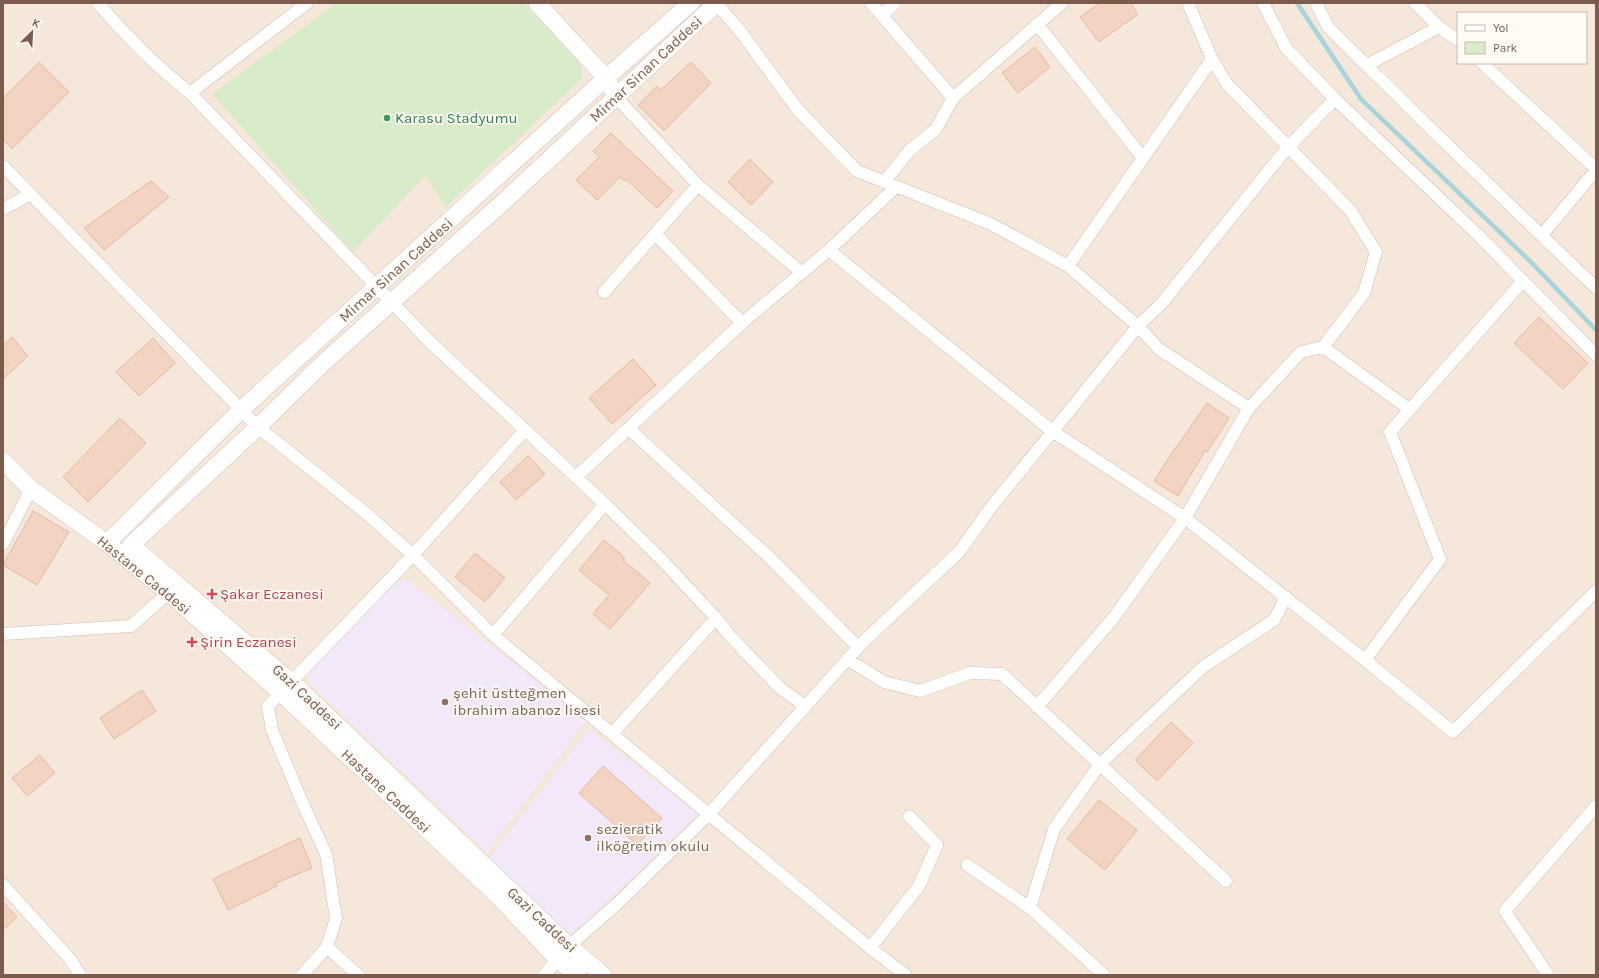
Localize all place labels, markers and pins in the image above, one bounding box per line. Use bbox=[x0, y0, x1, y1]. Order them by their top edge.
place label: Karasu Stadyumu bbox=[395, 109, 518, 127]
marker: Karasu Stadyumu bbox=[382, 113, 392, 123]
place label: Şakar Eczanesi bbox=[220, 585, 324, 603]
marker: Şakar Eczanesi bbox=[207, 589, 217, 599]
place label: Şirin Eczanesi bbox=[200, 633, 297, 651]
marker: Şirin Eczanesi bbox=[187, 637, 197, 647]
place label: şehit üstteğmen ibrahim abanoz lisesi bbox=[453, 684, 601, 719]
marker: şehit üstteğmen ibrahim abanoz lisesi bbox=[440, 697, 450, 707]
place label: sezieratik ilköğretim okulu bbox=[596, 820, 710, 855]
marker: sezieratik ilköğretim okulu bbox=[583, 833, 593, 843]

